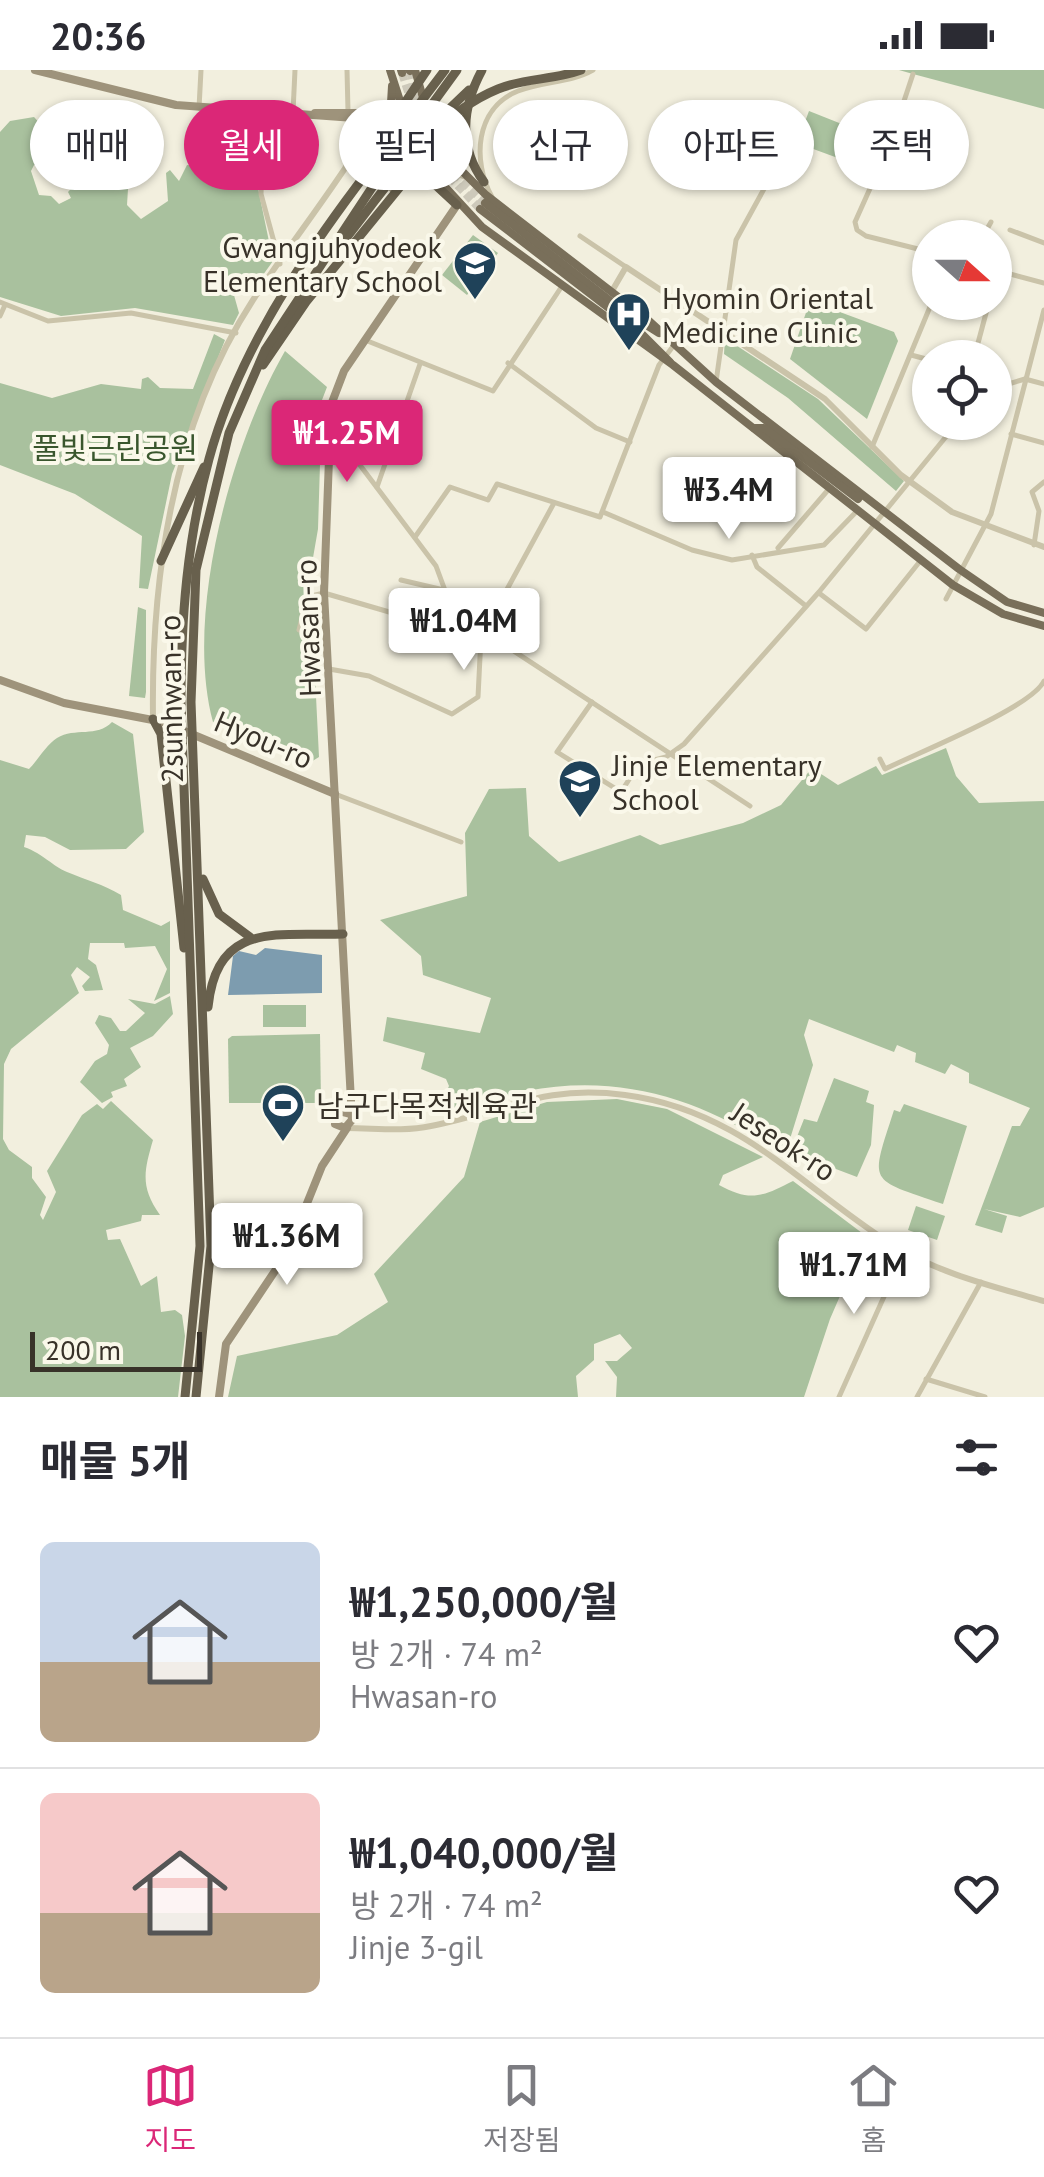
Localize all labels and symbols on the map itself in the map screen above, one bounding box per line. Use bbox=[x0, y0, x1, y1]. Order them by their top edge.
north arrow bbox=[912, 220, 1012, 320]
place label: Gwangjuhyodeok Elementary School bbox=[203, 227, 443, 300]
school or university icon: Gwangjuhyodeok Elementary School bbox=[452, 240, 498, 301]
place label: Hyomin Oriental Medicine Clinic bbox=[662, 278, 873, 351]
hospital icon: Hyomin Oriental Medicine Clinic bbox=[606, 291, 652, 352]
pin: ₩1.25M bbox=[266, 400, 428, 485]
park label: 풀빛근린공원 bbox=[32, 428, 198, 467]
pin: ₩3.4M bbox=[659, 457, 799, 542]
street label: Hwasan-ro bbox=[285, 558, 329, 698]
pin: ₩1.04M bbox=[383, 588, 545, 673]
street label: 2sunhwan-ro bbox=[149, 614, 191, 784]
street label: Hyou-ro bbox=[209, 701, 319, 777]
place label: Jinje Elementary School bbox=[610, 745, 822, 818]
school or university icon: Jinje Elementary School bbox=[557, 758, 603, 819]
sports icon: 남구다목적체육관 bbox=[260, 1082, 306, 1143]
place label: 남구다목적체육관 bbox=[316, 1086, 537, 1125]
street label: Jeseok-ro bbox=[722, 1092, 844, 1189]
pin: ₩1.36M bbox=[206, 1203, 368, 1288]
pin: ₩1.71M bbox=[773, 1232, 935, 1317]
scale bar bbox=[30, 1327, 202, 1372]

